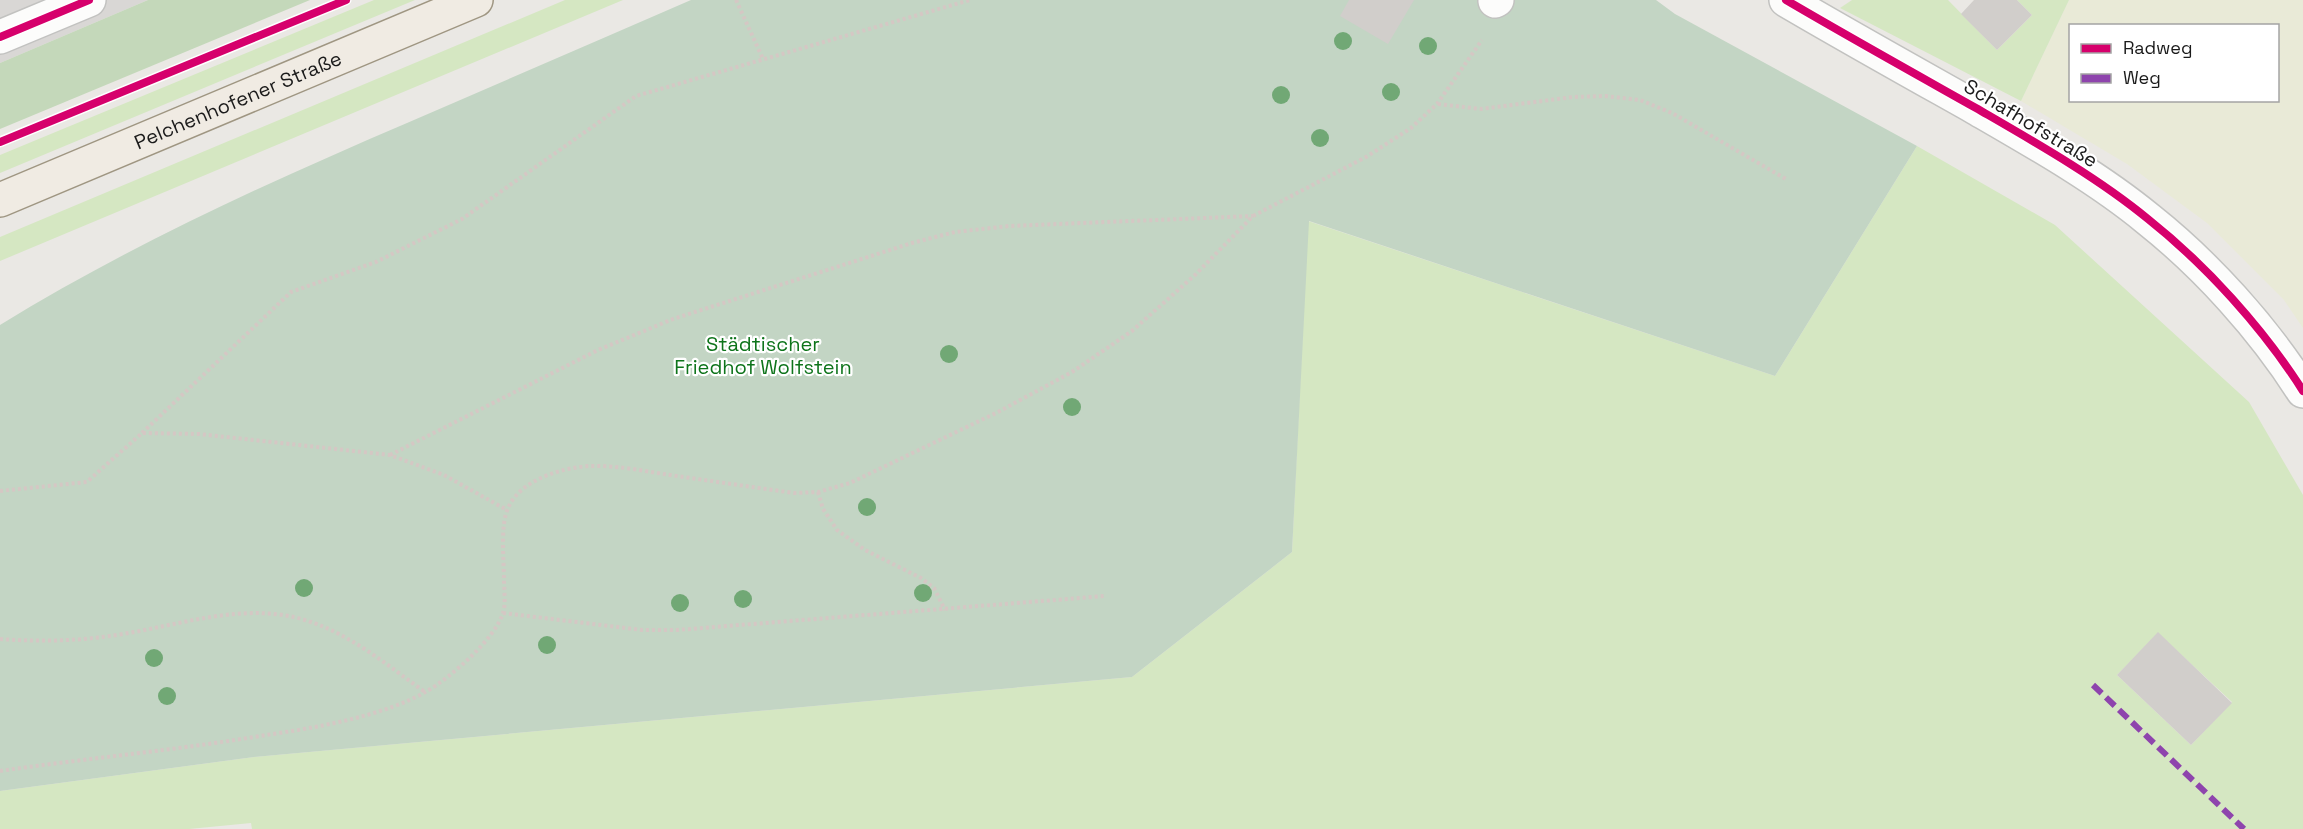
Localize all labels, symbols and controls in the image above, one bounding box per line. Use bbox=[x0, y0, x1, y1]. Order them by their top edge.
legend bbox=[2069, 24, 2279, 102]
text: Radweg bbox=[2123, 36, 2193, 59]
street label: Pelchenhofener Straße bbox=[130, 45, 346, 155]
text: Weg bbox=[2123, 66, 2161, 89]
street label: Schafhofstraße bbox=[1959, 73, 2103, 173]
park label: Städtischer Friedhof Wolfstein bbox=[674, 331, 852, 380]

